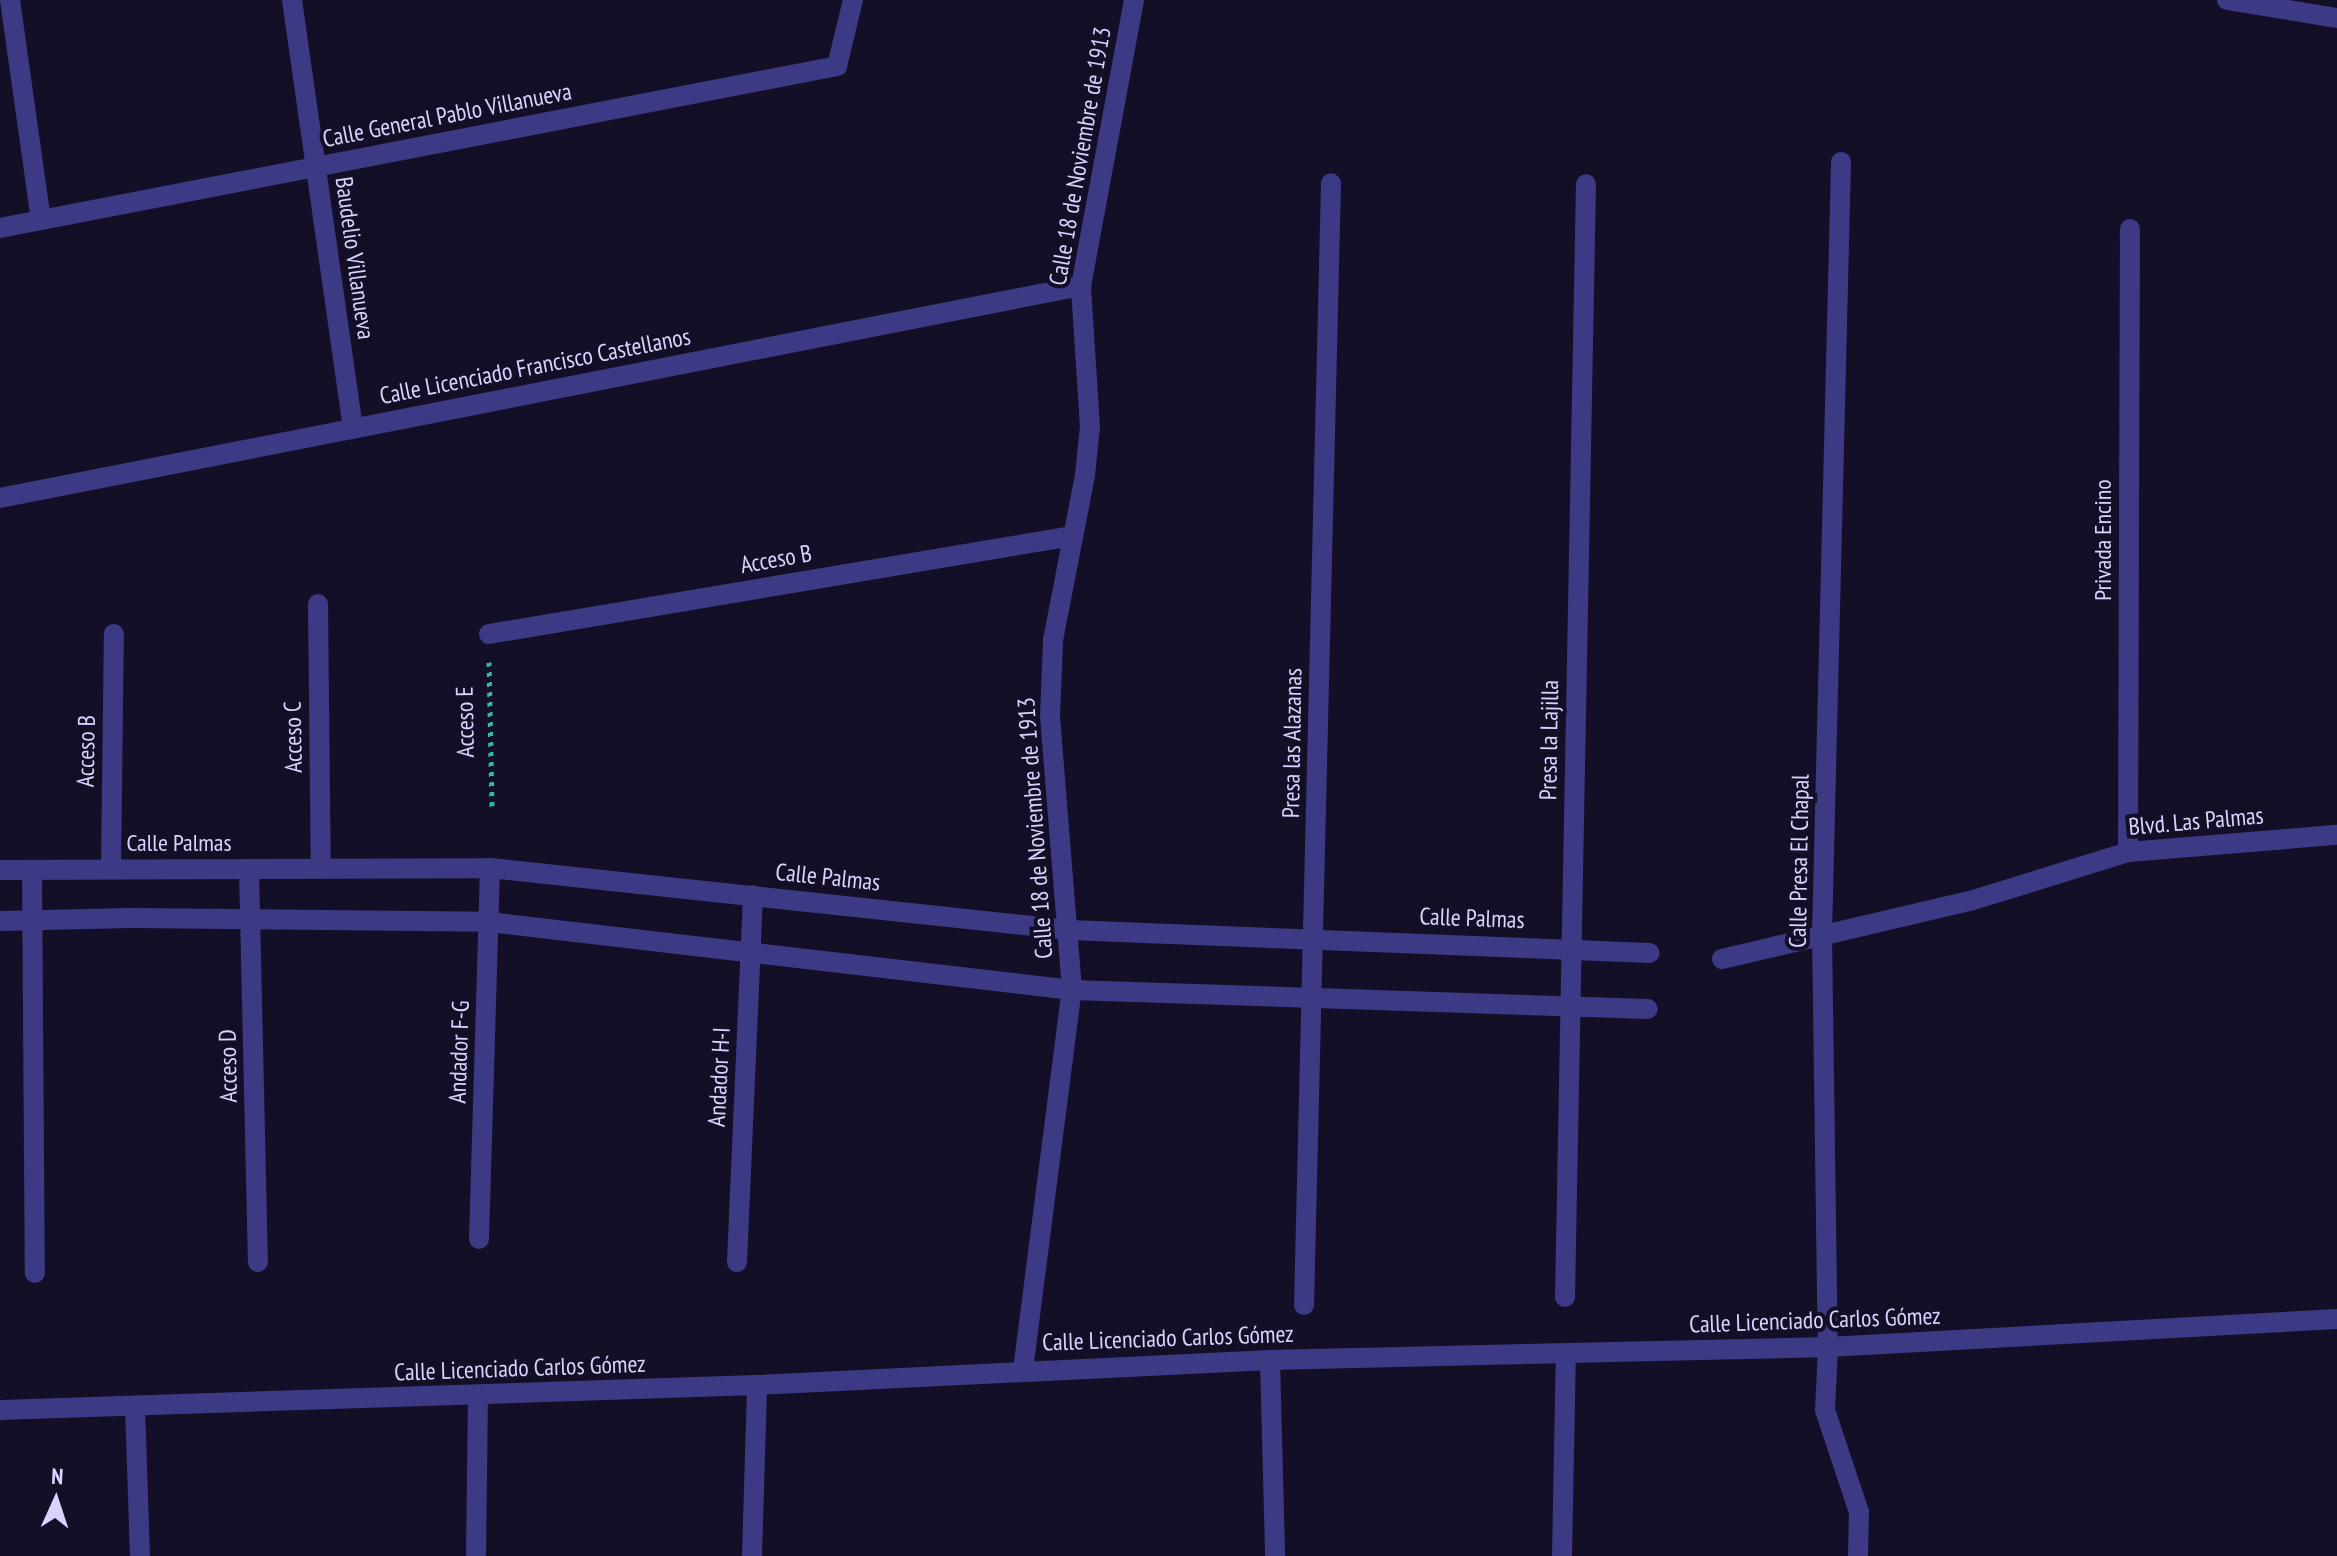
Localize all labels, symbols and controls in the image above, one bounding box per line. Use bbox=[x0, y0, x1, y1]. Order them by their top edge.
street label: Calle 18 de Noviembre de 1913 bbox=[1043, 24, 1117, 288]
street label: Calle General Pablo Villanueva bbox=[320, 77, 574, 153]
street label: Baudelio Villanueva bbox=[329, 175, 381, 341]
street label: Calle Licenciado Francisco Castellanos bbox=[377, 322, 693, 410]
street label: Privada Encino bbox=[2089, 479, 2117, 601]
street label: Acceso B bbox=[738, 539, 814, 579]
street label: Presa las Alazanas bbox=[1276, 667, 1308, 819]
street label: Presa la Lajilla bbox=[1534, 680, 1564, 800]
street label: Acceso E bbox=[450, 686, 480, 758]
street label: Calle 18 de Noviembre de 1913 bbox=[1011, 696, 1059, 960]
street label: Acceso C bbox=[278, 701, 308, 773]
street label: Acceso B bbox=[71, 715, 101, 787]
street label: Calle Presa El Chapal bbox=[1783, 774, 1815, 948]
street label: Blvd. Las Palmas bbox=[2126, 801, 2266, 841]
street label: Calle Palmas bbox=[126, 829, 232, 857]
street label: Calle Palmas bbox=[774, 857, 882, 897]
street label: Calle Palmas bbox=[1419, 902, 1525, 934]
street label: Andador F-G bbox=[443, 1000, 475, 1104]
street label: Andador H-I bbox=[702, 1026, 736, 1128]
street label: Acceso D bbox=[213, 1029, 243, 1103]
street label: Calle Licenciado Carlos Gómez bbox=[1689, 1301, 1941, 1339]
street label: Calle Licenciado Carlos Gómez bbox=[1042, 1319, 1294, 1357]
street label: Calle Licenciado Carlos Gómez bbox=[394, 1349, 646, 1387]
north arrow bbox=[16, 1460, 96, 1540]
text: N bbox=[51, 1462, 64, 1490]

